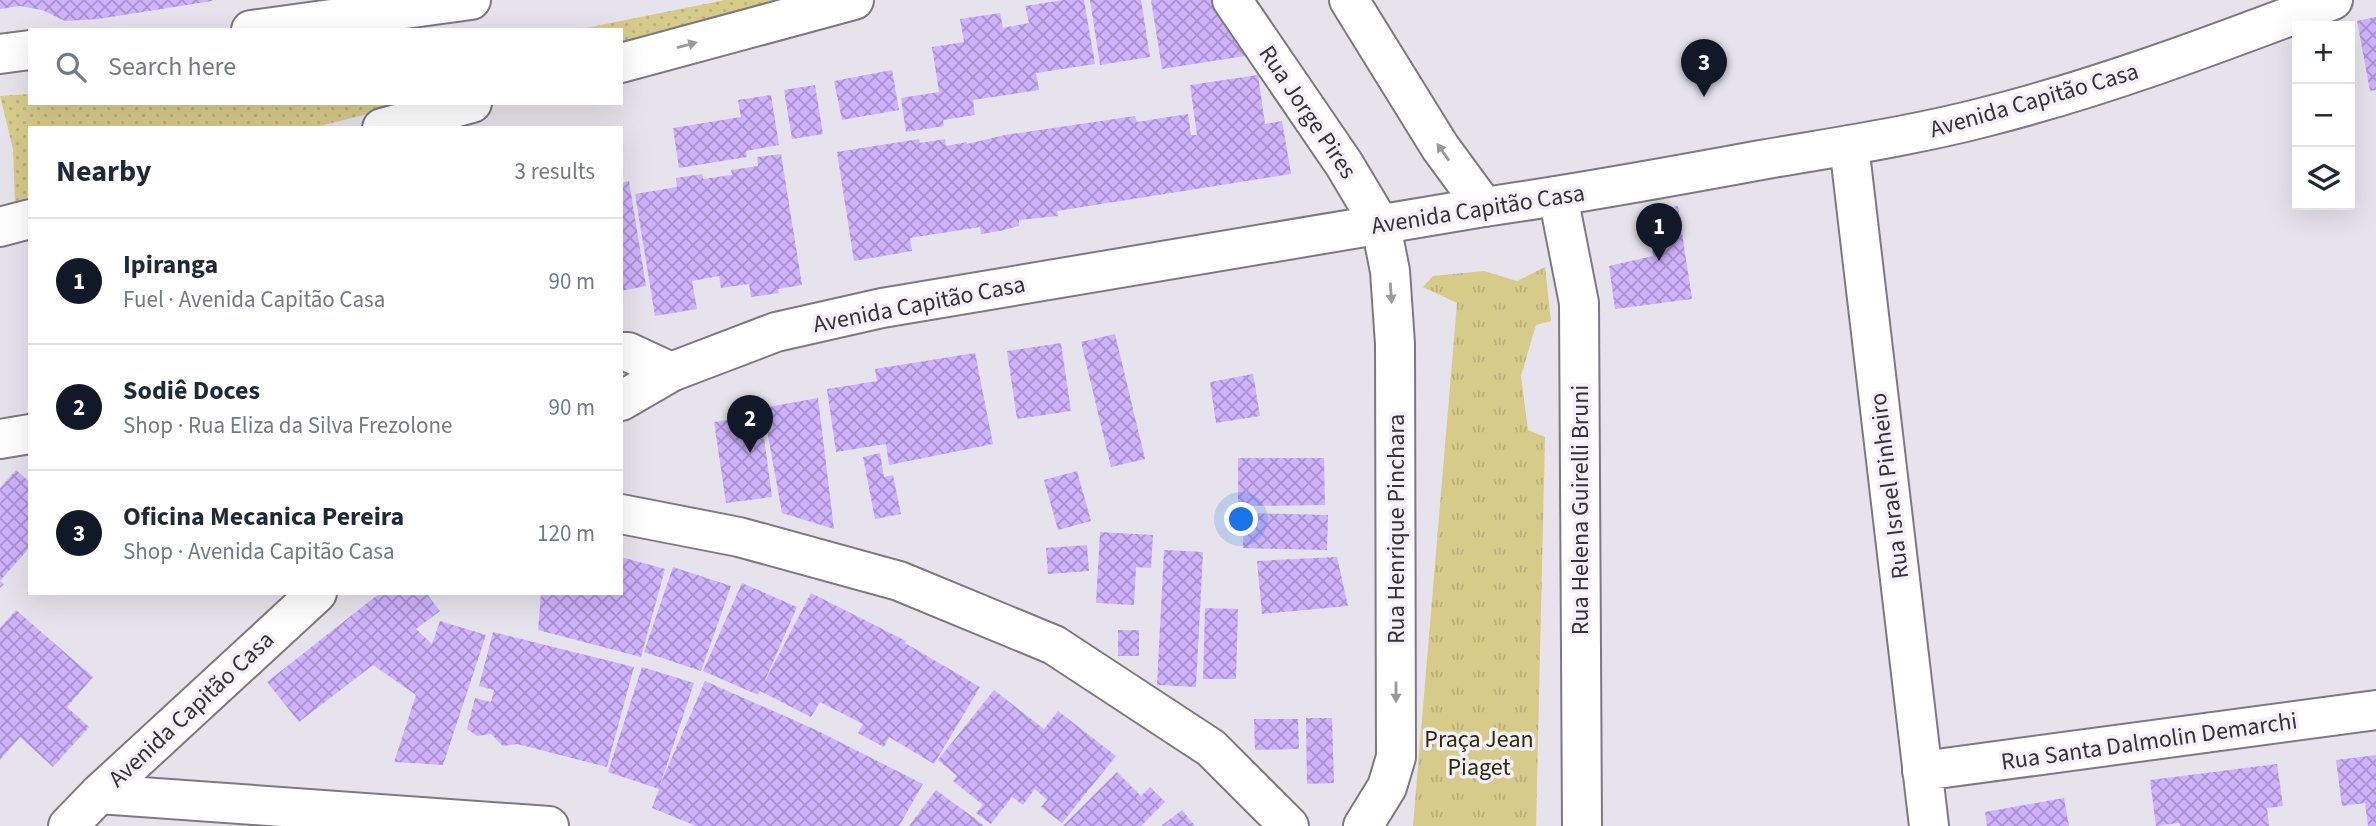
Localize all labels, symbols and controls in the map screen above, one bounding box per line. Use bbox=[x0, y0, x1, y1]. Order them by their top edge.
map controls bbox=[2292, 21, 2355, 210]
button: + bbox=[2292, 21, 2355, 84]
search box bbox=[28, 28, 623, 105]
one-way arrow bbox=[676, 39, 698, 50]
street label: Rua Jorge Pires bbox=[1250, 39, 1365, 186]
pin: 3 bbox=[1681, 39, 1727, 97]
icon: search bbox=[52, 48, 90, 86]
text: Search here bbox=[108, 48, 236, 85]
street label: Avenida Capitão Casa bbox=[1926, 54, 2143, 147]
button: − bbox=[2292, 84, 2355, 147]
one-way arrow bbox=[1437, 143, 1451, 161]
button: layers bbox=[2292, 147, 2355, 210]
text: Nearby bbox=[56, 150, 151, 193]
text: 3 results bbox=[515, 155, 595, 188]
street label: Avenida Capitão Casa bbox=[1369, 175, 1587, 244]
pin: 1 bbox=[1636, 203, 1682, 261]
text: Ipiranga bbox=[123, 246, 218, 283]
text: 1 bbox=[73, 265, 85, 298]
text: 90 m bbox=[548, 265, 595, 298]
street label: Avenida Capitão Casa bbox=[810, 267, 1028, 342]
one-way arrow bbox=[1386, 282, 1397, 304]
text: Fuel · Avenida Capitão Casa bbox=[123, 283, 385, 316]
text: Sodiê Doces bbox=[123, 372, 260, 409]
street label: Rua Helena Guirelli Bruni bbox=[1563, 385, 1598, 635]
text: 2 bbox=[73, 391, 85, 424]
text: 90 m bbox=[548, 391, 595, 424]
street label: Rua Israel Pinheiro bbox=[1861, 391, 1918, 581]
pin: 2 bbox=[727, 395, 773, 453]
text: Shop · Rua Eliza da Silva Frezolone bbox=[123, 409, 452, 442]
street label: Rua Henrique Pinchara bbox=[1379, 414, 1414, 644]
text: Oficina Mecanica Pereira bbox=[123, 498, 404, 535]
your location bbox=[1224, 502, 1258, 536]
text: 3 bbox=[73, 517, 85, 550]
text: 120 m bbox=[537, 517, 595, 550]
text: Shop · Avenida Capitão Casa bbox=[123, 535, 395, 568]
street label: Avenida Capitão Casa bbox=[101, 623, 282, 796]
one-way arrow bbox=[1390, 681, 1402, 703]
street label: Rua Santa Dalmolin Demarchi bbox=[1999, 703, 2299, 780]
park label: Praça Jean Piaget bbox=[1424, 722, 1534, 785]

